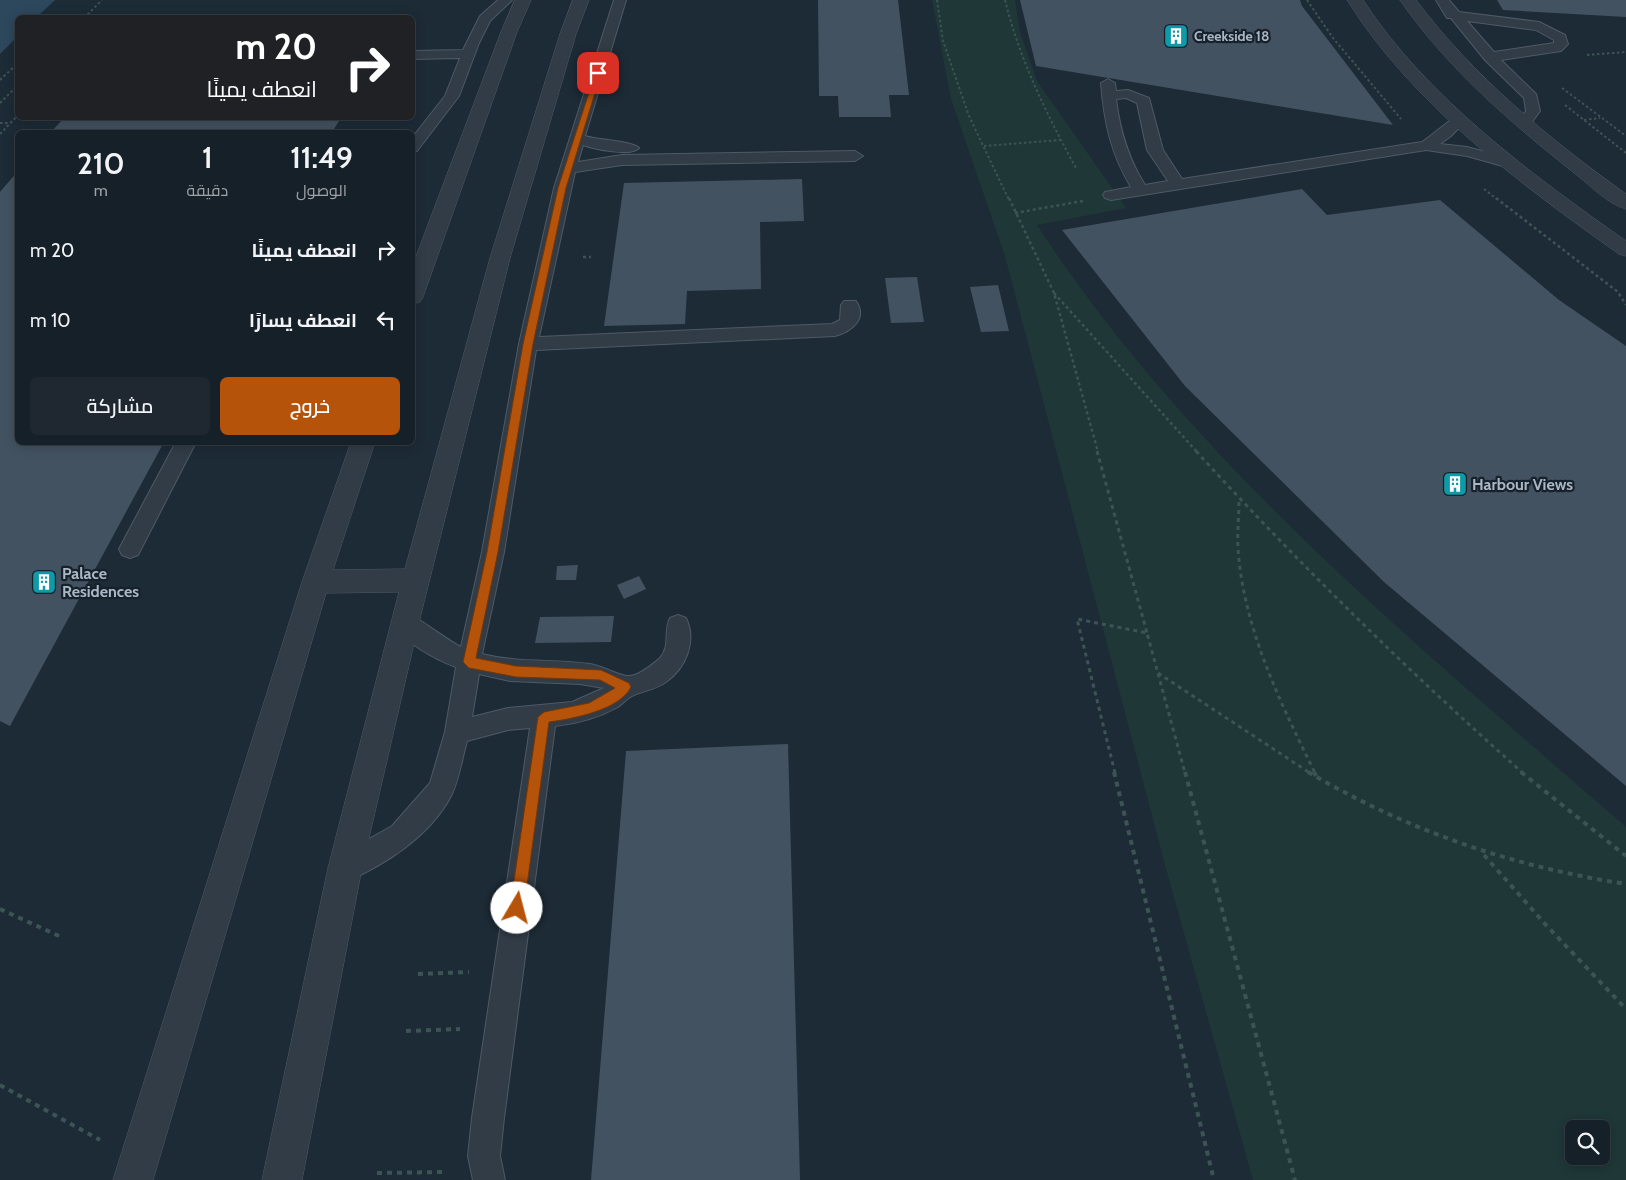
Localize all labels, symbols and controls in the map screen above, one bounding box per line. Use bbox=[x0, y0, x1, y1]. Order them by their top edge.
building icon: Creekside 18 bbox=[1163, 23, 1189, 49]
text: 20 m bbox=[235, 25, 317, 68]
place label: Creekside 18 bbox=[1194, 27, 1270, 45]
icon: right bbox=[335, 35, 400, 100]
pin bbox=[577, 52, 619, 94]
icon: arrive bbox=[584, 59, 612, 87]
text: انعطف يمينًا bbox=[206, 76, 317, 103]
text: 1 bbox=[202, 139, 213, 176]
text: 11:49 bbox=[290, 139, 353, 176]
text: 210 bbox=[77, 145, 125, 182]
text: m bbox=[94, 181, 108, 200]
text: دقيقة bbox=[187, 181, 228, 200]
text: الوصول bbox=[296, 181, 347, 200]
icon: right bbox=[372, 236, 400, 264]
text: 20 m bbox=[30, 239, 74, 262]
text: انعطف يمينًا bbox=[251, 239, 357, 262]
icon: left bbox=[372, 306, 400, 334]
text: 10 m bbox=[30, 309, 70, 332]
text: انعطف يسارًا bbox=[249, 309, 357, 332]
button: مشاركة bbox=[30, 377, 210, 435]
button: خروج bbox=[220, 377, 400, 435]
building icon: Harbour Views bbox=[1442, 471, 1468, 497]
place label: Harbour Views bbox=[1472, 475, 1573, 494]
place label: Palace Residences bbox=[62, 564, 139, 601]
building icon: Palace Residences bbox=[31, 569, 57, 595]
position arrow bbox=[490, 881, 542, 933]
map controls bbox=[1565, 1120, 1610, 1165]
button: search bbox=[1565, 1120, 1610, 1165]

